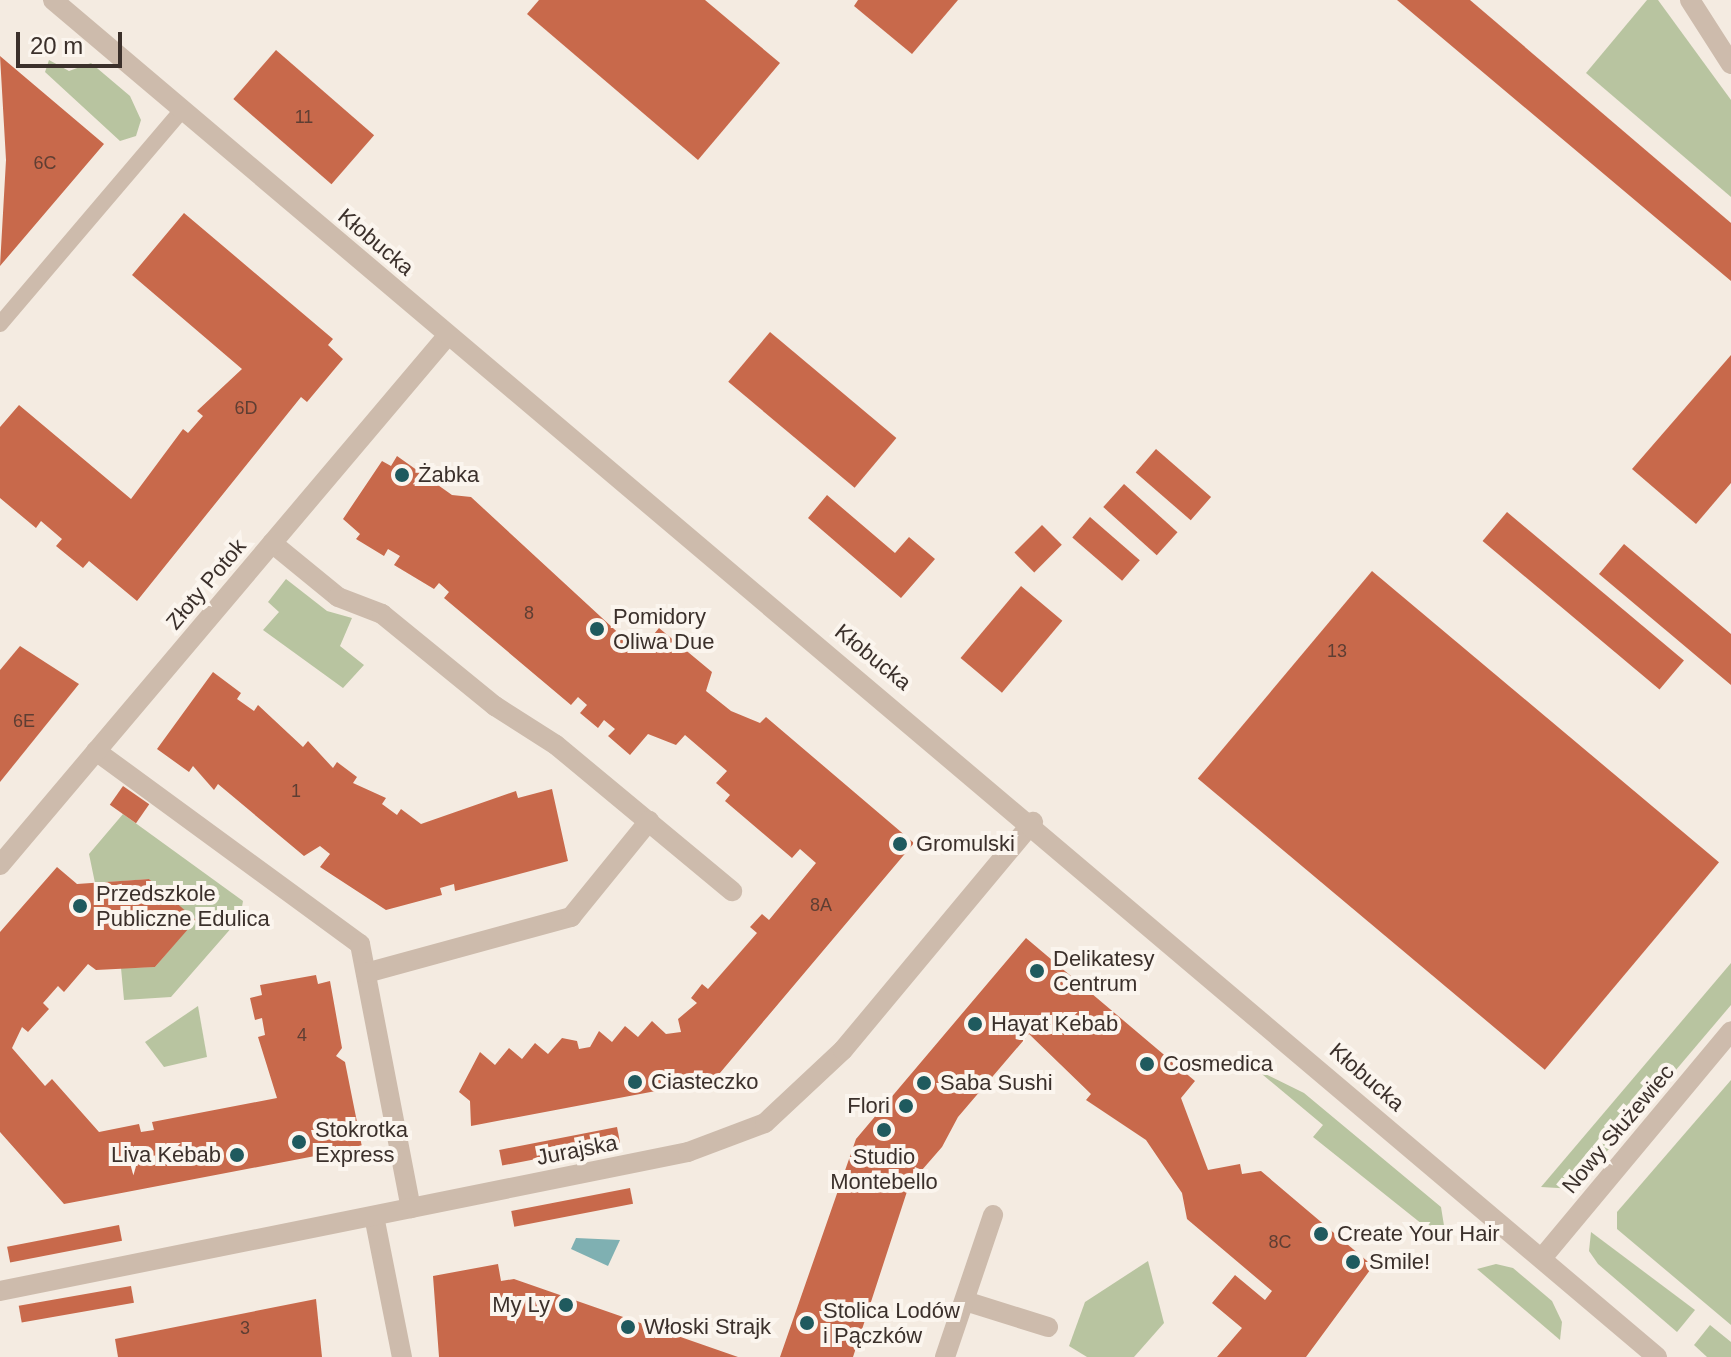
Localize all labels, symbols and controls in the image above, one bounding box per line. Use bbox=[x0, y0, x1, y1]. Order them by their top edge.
scale bar bbox=[20, 16, 126, 66]
text: 20 m bbox=[30, 32, 83, 59]
house number: 11 bbox=[295, 106, 313, 128]
house number: 6C bbox=[33, 152, 57, 174]
street label: Kłobucka bbox=[333, 203, 419, 281]
house number: 6D bbox=[234, 397, 258, 419]
place label: Żabka bbox=[418, 462, 479, 488]
marker: Żabka bbox=[393, 466, 411, 484]
street label: Złoty Potok bbox=[161, 533, 251, 635]
house number: 8 bbox=[524, 602, 534, 624]
place label: Pomidory Oliwa Due bbox=[613, 603, 714, 654]
street label: Kłobucka bbox=[830, 618, 916, 696]
marker: Pomidory Oliwa Due bbox=[588, 620, 606, 638]
house number: 13 bbox=[1327, 640, 1347, 662]
house number: 6E bbox=[13, 710, 35, 732]
house number: 1 bbox=[291, 780, 301, 802]
place label: Gromulski bbox=[916, 831, 1015, 857]
marker: Gromulski bbox=[891, 835, 909, 853]
place label: Przedszkole Publiczne Edulica bbox=[96, 880, 270, 932]
house number: 8A bbox=[810, 894, 832, 916]
marker: Przedszkole Publiczne Edulica bbox=[71, 897, 89, 915]
place label: Delikatesy Centrum bbox=[1053, 945, 1154, 996]
marker: Delikatesy Centrum bbox=[1028, 962, 1046, 980]
place label: Hayat Kebab bbox=[991, 1011, 1118, 1037]
marker: Hayat Kebab bbox=[966, 1015, 984, 1033]
house number: 4 bbox=[297, 1024, 307, 1046]
street label: Kłobucka bbox=[1324, 1037, 1410, 1117]
place label: Cosmedica bbox=[1163, 1051, 1273, 1077]
marker: Cosmedica bbox=[1138, 1055, 1156, 1073]
street label: Nowy Służewiec bbox=[1556, 1059, 1680, 1199]
place label: Ciasteczko bbox=[651, 1069, 759, 1095]
place label: Saba Sushi bbox=[940, 1070, 1053, 1096]
marker: Ciasteczko bbox=[626, 1073, 644, 1091]
marker: Saba Sushi bbox=[915, 1074, 933, 1092]
place label: Flori bbox=[847, 1093, 890, 1119]
marker: Flori bbox=[897, 1097, 915, 1115]
place label: Stokrotka Express bbox=[315, 1116, 408, 1168]
marker: Studio Montebello bbox=[875, 1121, 893, 1139]
street label: Jurajska bbox=[534, 1129, 620, 1171]
marker: Stokrotka Express bbox=[290, 1133, 308, 1151]
place label: Liva Kebab bbox=[111, 1142, 221, 1168]
place label: Studio Montebello bbox=[830, 1143, 938, 1194]
marker: Liva Kebab bbox=[228, 1146, 246, 1164]
place label: Create Your Hair bbox=[1337, 1221, 1500, 1247]
marker: Create Your Hair bbox=[1312, 1225, 1330, 1243]
house number: 8C bbox=[1268, 1231, 1292, 1253]
place label: Smile! bbox=[1369, 1249, 1430, 1275]
marker: Smile! bbox=[1344, 1253, 1362, 1271]
place label: My Ly bbox=[492, 1292, 550, 1318]
marker: My Ly bbox=[557, 1296, 575, 1314]
place label: Stolica Lodów i Pączków bbox=[823, 1297, 960, 1348]
place label: Włoski Strajk bbox=[644, 1314, 771, 1340]
marker: Stolica Lodów i Pączków bbox=[798, 1314, 816, 1332]
house number: 3 bbox=[240, 1317, 250, 1339]
marker: Włoski Strajk bbox=[619, 1318, 637, 1336]

